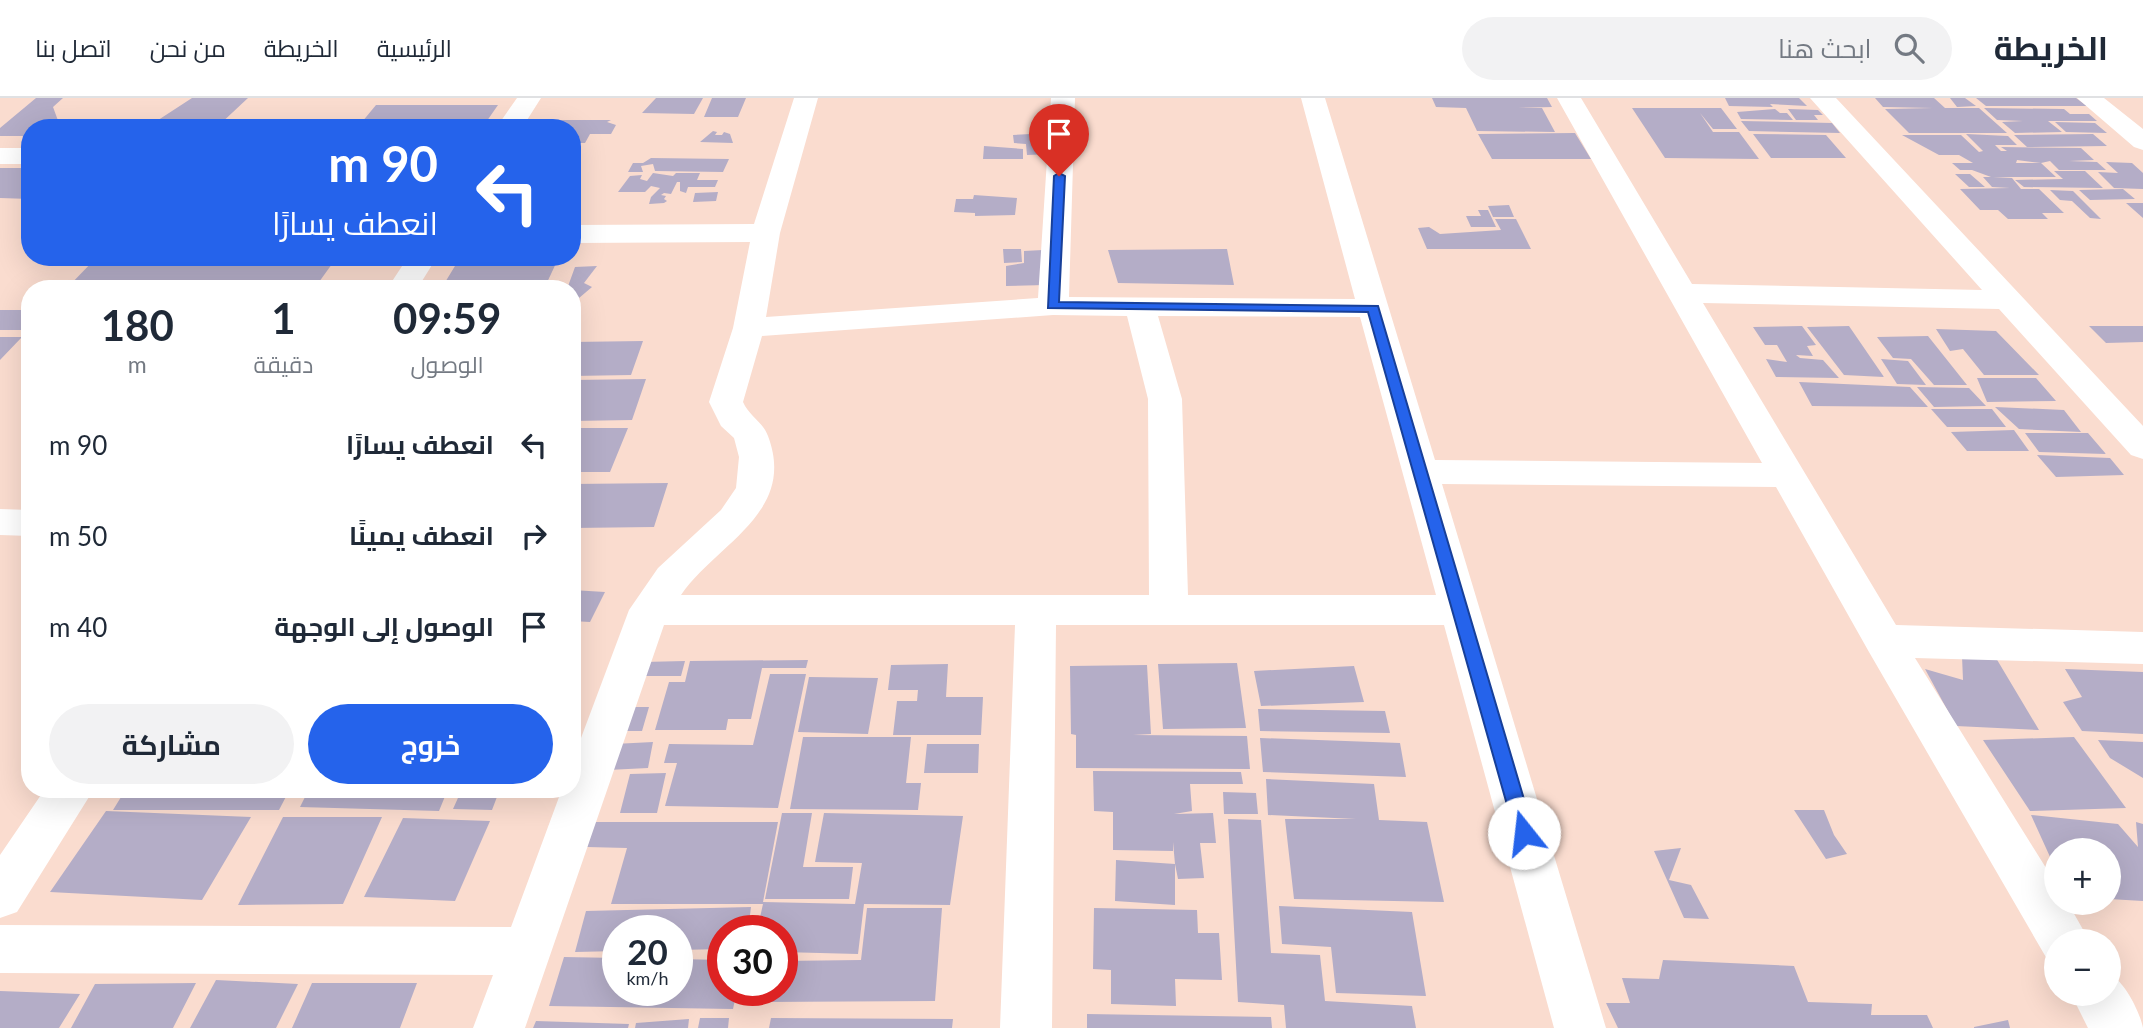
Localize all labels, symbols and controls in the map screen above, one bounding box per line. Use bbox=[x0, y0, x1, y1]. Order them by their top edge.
search box bbox=[1462, 17, 1952, 80]
text: الخريطة bbox=[1994, 27, 2108, 67]
icon: search bbox=[1890, 29, 1928, 67]
text: ابحث هنا bbox=[1778, 32, 1872, 64]
text: اتصل بنا bbox=[35, 33, 112, 62]
text: من نحن bbox=[150, 33, 226, 62]
text: الخريطة bbox=[264, 33, 339, 62]
text: الرئيسية bbox=[377, 33, 452, 62]
pin bbox=[1029, 104, 1089, 176]
icon: arrive bbox=[1040, 115, 1078, 153]
text: 90 m bbox=[328, 134, 438, 192]
icon: left bbox=[462, 147, 553, 238]
text: انعطف يسارًا bbox=[272, 203, 438, 242]
text: 1 bbox=[271, 293, 296, 343]
text: 09:59 bbox=[393, 293, 501, 343]
text: 180 bbox=[101, 300, 174, 350]
text: m bbox=[128, 350, 147, 378]
text: دقيقة bbox=[254, 350, 313, 378]
text: الوصول bbox=[411, 350, 484, 378]
icon: left bbox=[515, 426, 553, 464]
text: انعطف يسارًا bbox=[346, 428, 494, 460]
text: 90 m bbox=[49, 429, 107, 461]
icon: right bbox=[515, 517, 553, 555]
text: انعطف يمينًا bbox=[349, 519, 494, 551]
text: 50 m bbox=[49, 520, 107, 552]
icon: arrive bbox=[515, 608, 553, 646]
text: الوصول إلى الوجهة bbox=[274, 610, 494, 642]
text: 40 m bbox=[49, 611, 107, 643]
button: مشاركة bbox=[49, 704, 294, 784]
button: خروج bbox=[308, 704, 553, 784]
position arrow bbox=[1487, 796, 1561, 870]
map controls bbox=[2044, 838, 2121, 1006]
button: + bbox=[2044, 838, 2121, 915]
speed limit sign: 30 bbox=[707, 915, 798, 1006]
button: − bbox=[2044, 929, 2121, 1006]
text: 20 bbox=[627, 930, 668, 972]
text: km/h bbox=[626, 967, 669, 989]

